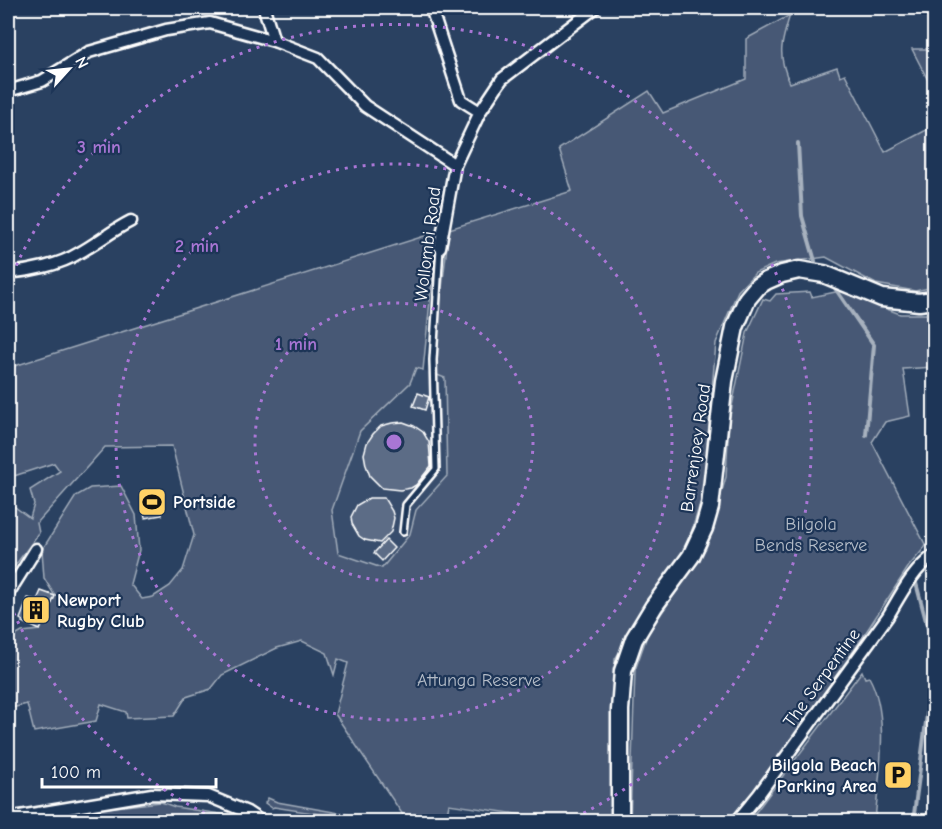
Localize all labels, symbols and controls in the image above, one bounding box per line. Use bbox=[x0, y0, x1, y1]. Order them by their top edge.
north arrow bbox=[39, 39, 99, 99]
text: N bbox=[71, 54, 92, 71]
text: 3 min bbox=[77, 137, 121, 158]
street label: Wollombi Road bbox=[411, 186, 445, 302]
text: 2 min bbox=[175, 236, 219, 257]
text: 1 min bbox=[275, 334, 317, 355]
street label: Barrenjoey Road bbox=[677, 383, 715, 513]
centre of rings bbox=[384, 432, 404, 452]
sports icon: Portside bbox=[136, 486, 168, 518]
place label: Portside bbox=[173, 492, 236, 513]
park label: Bilgola Bends Reserve bbox=[755, 514, 867, 556]
place label: Newport Rugby Club bbox=[57, 590, 144, 632]
building icon: Newport Rugby Club bbox=[20, 594, 52, 626]
street label: The Serpentine bbox=[779, 625, 865, 731]
park label: Attunga Reserve bbox=[417, 670, 541, 691]
scale bar bbox=[42, 751, 216, 789]
place label: Bilgola Beach Parking Area bbox=[771, 755, 877, 797]
parking icon: Bilgola Beach Parking Area bbox=[882, 759, 914, 791]
text: 100 m bbox=[51, 762, 101, 783]

